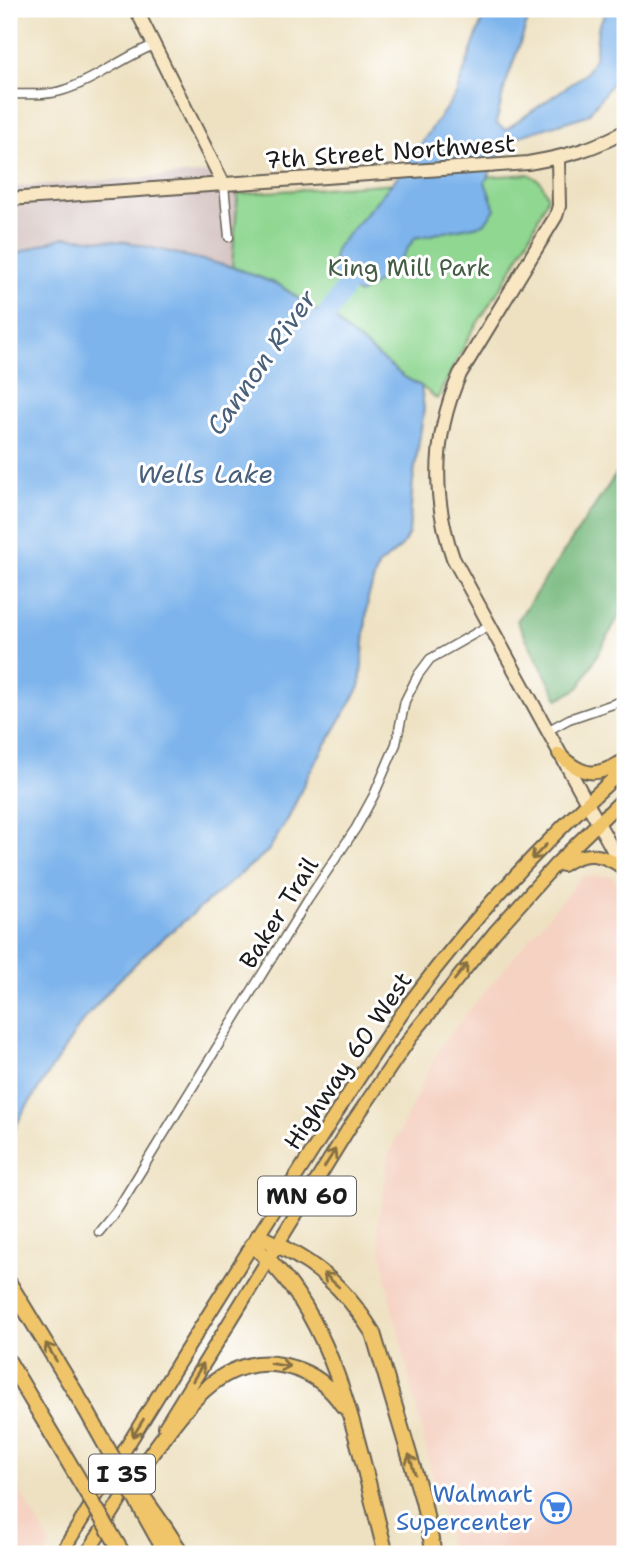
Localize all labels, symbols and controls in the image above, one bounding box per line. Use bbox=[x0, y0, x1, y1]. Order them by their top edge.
street label: 7th Street Northwest bbox=[263, 127, 517, 177]
park label: King Mill Park bbox=[328, 252, 490, 284]
water label: Cannon River bbox=[198, 282, 324, 442]
water label: Wells Lake bbox=[137, 456, 273, 491]
one-way arrow bbox=[530, 843, 547, 860]
street label: Baker Trail bbox=[232, 851, 326, 975]
one-way arrow bbox=[453, 964, 469, 982]
street label: Highway 60 West bbox=[277, 966, 419, 1156]
one-way arrow bbox=[323, 1149, 338, 1168]
road number: MN 60 bbox=[258, 1176, 356, 1216]
one-way arrow bbox=[322, 1272, 340, 1288]
one-way arrow bbox=[43, 1343, 57, 1363]
one-way arrow bbox=[268, 1359, 291, 1372]
one-way arrow bbox=[191, 1363, 205, 1383]
one-way arrow bbox=[131, 1417, 145, 1437]
one-way arrow bbox=[404, 1453, 417, 1475]
road number: I 35 bbox=[89, 1455, 155, 1494]
place label: Walmart Supercenter bbox=[396, 1478, 533, 1538]
supermarket icon: Walmart Supercenter bbox=[539, 1491, 573, 1525]

